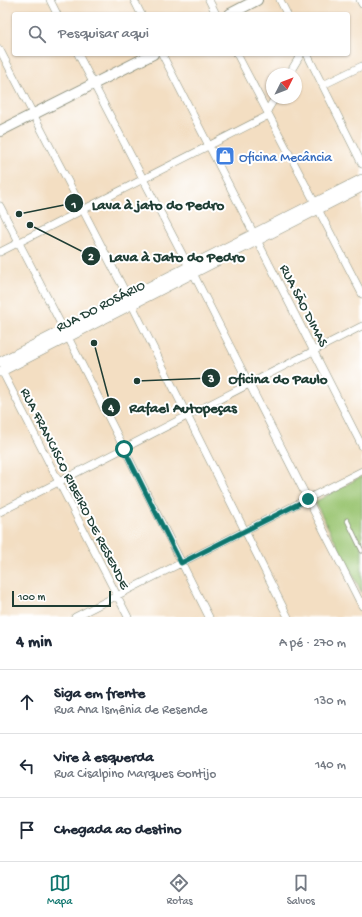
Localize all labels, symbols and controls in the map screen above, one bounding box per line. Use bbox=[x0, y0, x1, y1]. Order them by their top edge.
search box bbox=[12, 12, 350, 56]
icon: search bbox=[26, 23, 48, 45]
text: Pesquisar aqui bbox=[58, 25, 149, 43]
north arrow bbox=[266, 68, 302, 104]
shop icon: Oficina Mecância bbox=[214, 145, 236, 167]
place label: Oficina Mecância bbox=[239, 150, 333, 167]
callout: Lava à jato do Pedro bbox=[64, 190, 232, 217]
text: Lava à jato do Pedro bbox=[92, 197, 224, 215]
text: 1 bbox=[71, 199, 77, 213]
callout: Lava à Jato do Pedro bbox=[81, 243, 253, 270]
text: Lava à Jato do Pedro bbox=[109, 249, 245, 267]
text: 2 bbox=[88, 251, 94, 265]
street label: RUA SÃO DIMAS bbox=[275, 262, 331, 351]
street label: RUA DO ROSÁRIO bbox=[54, 277, 149, 337]
callout: Oficina do Paulo bbox=[201, 364, 336, 391]
text: Oficina do Paulo bbox=[228, 371, 328, 389]
text: 3 bbox=[207, 373, 214, 387]
street label: RUA FRANCISCO RIBEIRO DE RESENDE bbox=[15, 385, 133, 594]
callout: Rafael Autopeças bbox=[101, 394, 245, 421]
text: Rafael Autopeças bbox=[128, 400, 238, 418]
text: 4 bbox=[107, 402, 114, 416]
route start bbox=[115, 440, 133, 458]
route end bbox=[299, 490, 317, 508]
scale bar bbox=[12, 589, 111, 608]
text: 100 m bbox=[18, 592, 45, 604]
text: 4 min bbox=[16, 633, 52, 653]
text: A pé · 270 m bbox=[279, 636, 346, 651]
text: Siga em frente bbox=[54, 685, 145, 703]
icon: ahead bbox=[16, 691, 38, 713]
text: 130 m bbox=[314, 694, 346, 709]
text: Rua Ana Ismênia de Resende bbox=[54, 703, 207, 718]
text: Vire à esquerda bbox=[54, 749, 154, 767]
icon: left bbox=[16, 755, 38, 777]
text: 140 m bbox=[315, 758, 346, 773]
text: Rua Cisalpino Marques Gontijo bbox=[54, 767, 216, 782]
icon: arrive bbox=[16, 819, 38, 841]
text: Chegada ao destino bbox=[54, 821, 181, 839]
tab: Mapa bbox=[47, 872, 72, 908]
tab: Rotas bbox=[166, 872, 193, 908]
tab: Salvos bbox=[287, 872, 315, 908]

